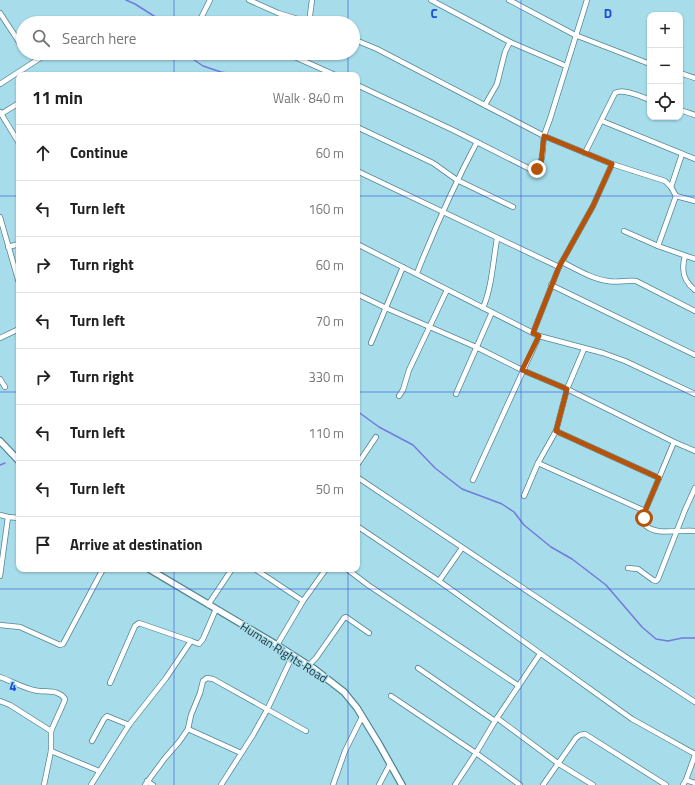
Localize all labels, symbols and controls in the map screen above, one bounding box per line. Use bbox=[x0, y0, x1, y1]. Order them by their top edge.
text: C bbox=[430, 3, 438, 23]
text: D bbox=[604, 3, 612, 23]
map controls bbox=[647, 12, 683, 120]
button: + bbox=[647, 12, 683, 48]
search box bbox=[16, 16, 360, 60]
icon: search bbox=[30, 27, 52, 49]
text: Search here bbox=[62, 27, 136, 50]
button: − bbox=[647, 48, 683, 84]
button: locate bbox=[647, 84, 683, 120]
text: 11 min bbox=[32, 85, 83, 111]
text: Walk · 840 m bbox=[273, 88, 344, 108]
text: Continue bbox=[70, 141, 128, 164]
icon: ahead bbox=[32, 142, 54, 164]
text: 60 m bbox=[316, 143, 344, 163]
route end bbox=[528, 160, 546, 178]
text: Turn left bbox=[70, 197, 125, 220]
icon: left bbox=[32, 198, 54, 220]
text: 160 m bbox=[308, 199, 344, 219]
text: Turn right bbox=[70, 253, 134, 276]
icon: right bbox=[32, 254, 54, 276]
text: 60 m bbox=[316, 255, 344, 275]
text: Turn left bbox=[70, 309, 125, 332]
icon: left bbox=[32, 310, 54, 332]
text: 70 m bbox=[316, 311, 344, 331]
text: Turn right bbox=[70, 365, 134, 388]
icon: right bbox=[32, 366, 54, 388]
text: 330 m bbox=[308, 367, 344, 387]
text: Turn left bbox=[70, 421, 125, 444]
icon: left bbox=[32, 422, 54, 444]
text: 110 m bbox=[308, 423, 344, 443]
text: Turn left bbox=[70, 477, 125, 500]
icon: left bbox=[32, 478, 54, 500]
text: 50 m bbox=[316, 479, 344, 499]
route start bbox=[635, 509, 653, 527]
text: Arrive at destination bbox=[70, 533, 203, 556]
icon: arrive bbox=[32, 534, 54, 556]
street label: Human Rights Road bbox=[237, 617, 331, 687]
text: 4 bbox=[9, 676, 17, 696]

